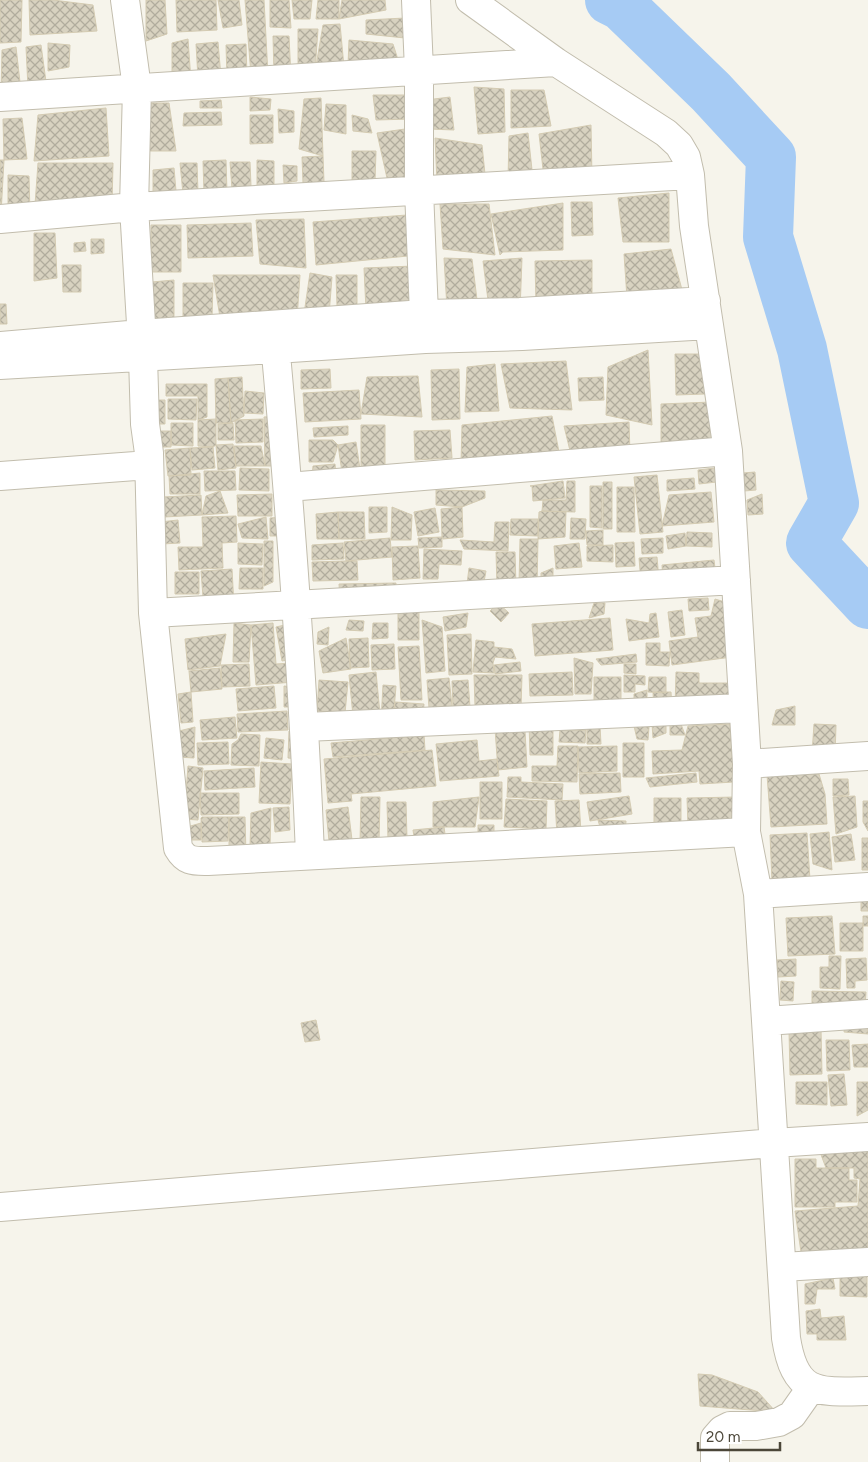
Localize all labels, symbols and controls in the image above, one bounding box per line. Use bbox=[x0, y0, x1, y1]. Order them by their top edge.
scale bar bbox=[698, 1420, 780, 1452]
text: 20 m bbox=[706, 1428, 740, 1446]

